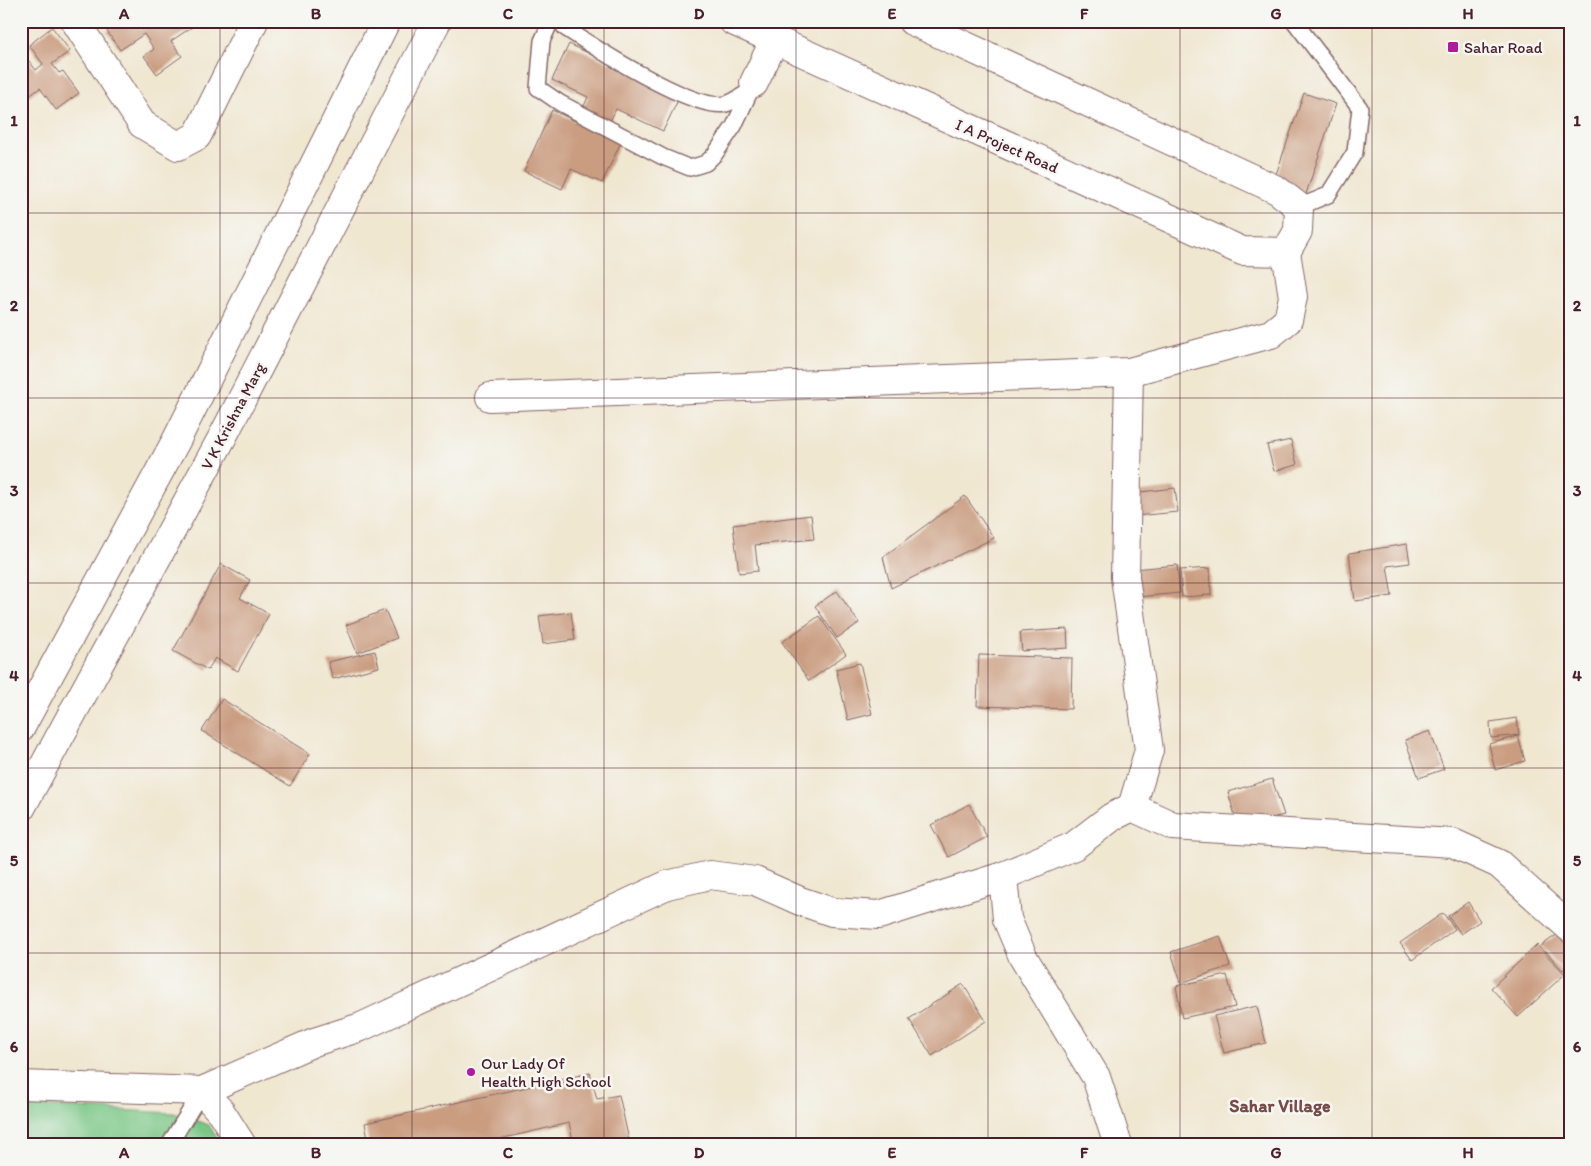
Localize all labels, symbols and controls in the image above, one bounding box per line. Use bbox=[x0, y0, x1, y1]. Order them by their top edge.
text: A bbox=[118, 4, 130, 23]
text: B bbox=[311, 4, 322, 23]
text: C bbox=[503, 4, 514, 23]
text: D bbox=[694, 4, 705, 23]
text: E bbox=[888, 4, 897, 23]
text: F bbox=[1080, 4, 1089, 23]
text: G bbox=[1270, 4, 1282, 23]
text: H bbox=[1462, 4, 1474, 23]
place label: Sahar Road bbox=[1464, 38, 1543, 57]
marker: Sahar Road bbox=[1446, 40, 1460, 54]
text: 1 bbox=[10, 111, 18, 130]
text: 1 bbox=[1573, 111, 1581, 130]
street label: I A Project Road bbox=[953, 115, 1062, 177]
text: 2 bbox=[10, 296, 19, 315]
text: 2 bbox=[1573, 296, 1582, 315]
street label: V K Krishna Marg bbox=[197, 358, 270, 473]
text: 3 bbox=[10, 481, 19, 500]
text: 3 bbox=[1573, 481, 1582, 500]
text: 4 bbox=[9, 666, 19, 685]
text: 4 bbox=[1572, 666, 1582, 685]
text: 5 bbox=[10, 851, 19, 870]
text: 5 bbox=[1573, 851, 1582, 870]
text: 6 bbox=[10, 1037, 19, 1056]
text: 6 bbox=[1573, 1037, 1582, 1056]
place label: Our Lady Of Health High School bbox=[481, 1054, 612, 1091]
marker: Our Lady Of Health High School bbox=[465, 1066, 477, 1078]
district label: Sahar Village bbox=[1229, 1095, 1331, 1117]
text: A bbox=[118, 1143, 130, 1162]
text: B bbox=[311, 1143, 322, 1162]
text: C bbox=[503, 1143, 514, 1162]
text: D bbox=[694, 1143, 705, 1162]
text: E bbox=[888, 1143, 897, 1162]
text: F bbox=[1080, 1143, 1089, 1162]
text: G bbox=[1270, 1143, 1282, 1162]
text: H bbox=[1462, 1143, 1474, 1162]

